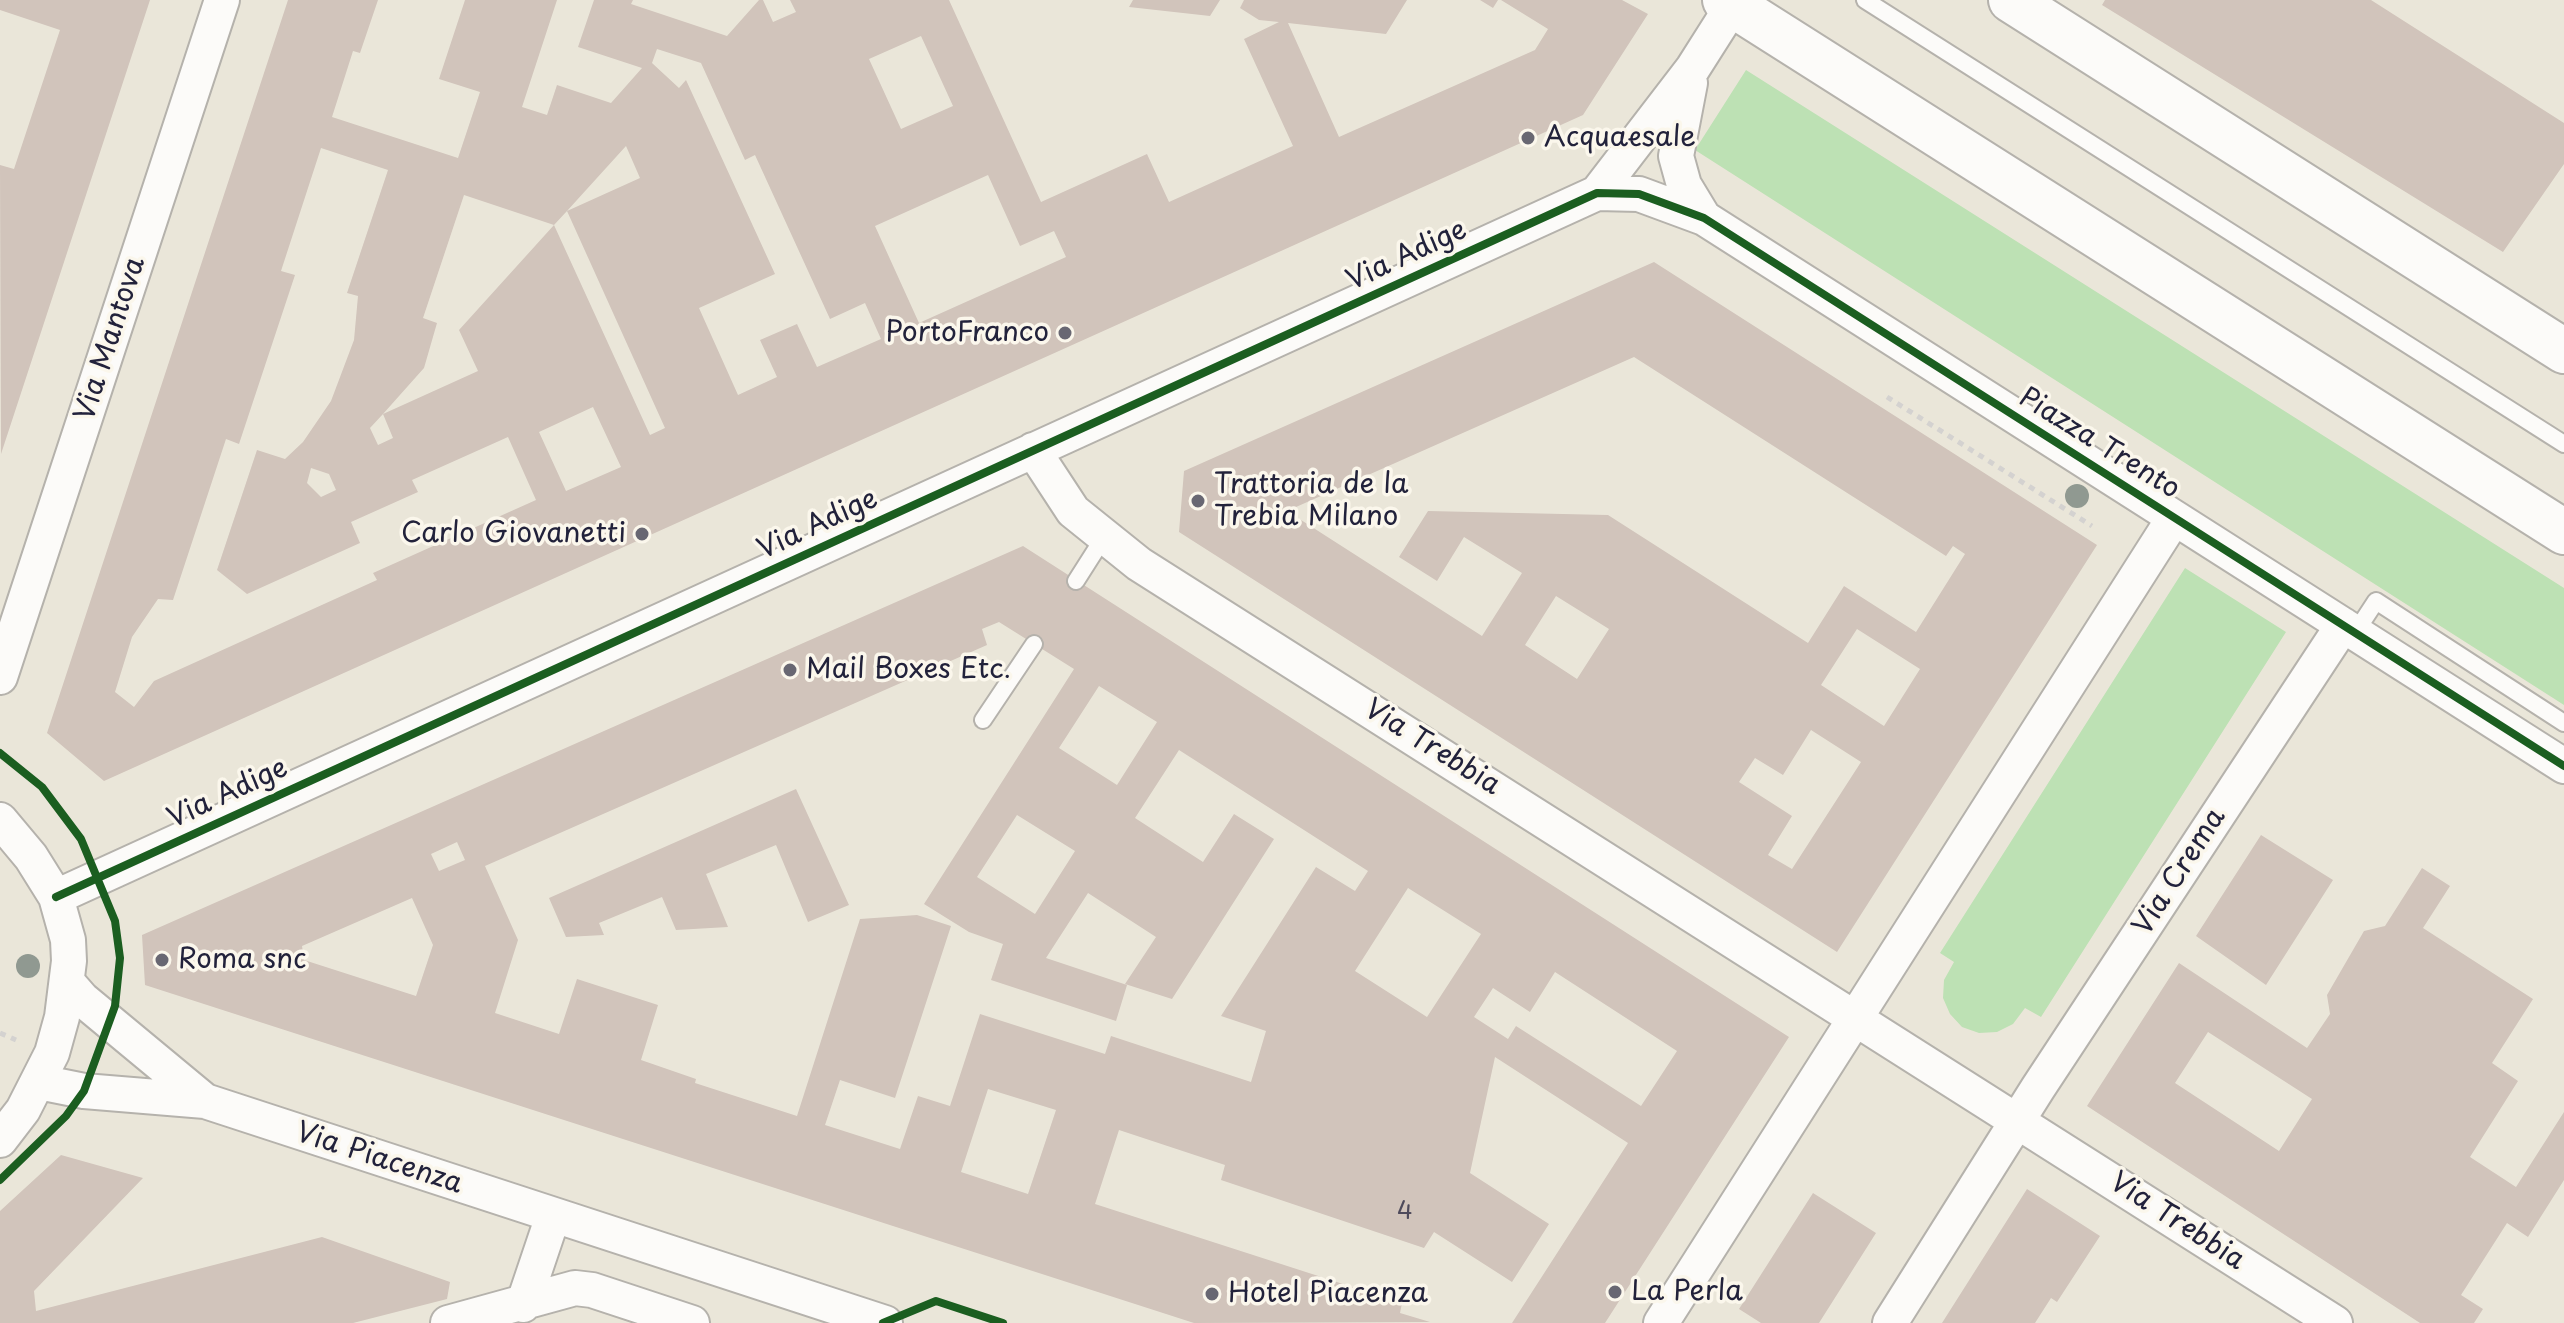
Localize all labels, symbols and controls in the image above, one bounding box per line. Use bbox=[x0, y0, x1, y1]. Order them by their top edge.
place label: Acquaesale bbox=[1544, 121, 1696, 155]
marker: Acquaesale bbox=[1519, 129, 1537, 147]
street label: Via Adige bbox=[1342, 214, 1472, 298]
street label: Via Mantova bbox=[69, 253, 153, 425]
place label: PortoFranco bbox=[886, 316, 1049, 350]
marker: PortoFranco bbox=[1056, 324, 1074, 342]
street label: Piazza Trento bbox=[2012, 381, 2186, 507]
place label: Trattoria de la Trebia Milano bbox=[1214, 468, 1408, 534]
street label: Via Adige bbox=[753, 483, 883, 567]
marker: Trattoria de la Trebia Milano bbox=[1189, 492, 1207, 510]
place label: Carlo Giovanetti bbox=[401, 517, 626, 551]
marker: Carlo Giovanetti bbox=[633, 525, 651, 543]
place label: Mail Boxes Etc. bbox=[806, 653, 1011, 687]
marker: Mail Boxes Etc. bbox=[781, 661, 799, 679]
street label: Via Trebbia bbox=[1358, 693, 1506, 803]
street label: Via Adige bbox=[163, 752, 293, 836]
street label: Via Crema bbox=[2127, 802, 2233, 942]
place label: Roma snc bbox=[178, 943, 306, 977]
marker: Roma snc bbox=[153, 951, 171, 969]
street label: Via Piacenza bbox=[292, 1116, 466, 1202]
street label: Via Trebbia bbox=[2103, 1166, 2251, 1278]
house number: 4 bbox=[1397, 1198, 1413, 1226]
place label: La Perla bbox=[1631, 1275, 1743, 1309]
place label: Hotel Piacenza bbox=[1228, 1277, 1428, 1311]
marker: La Perla bbox=[1606, 1283, 1624, 1301]
marker: Hotel Piacenza bbox=[1203, 1285, 1221, 1303]

